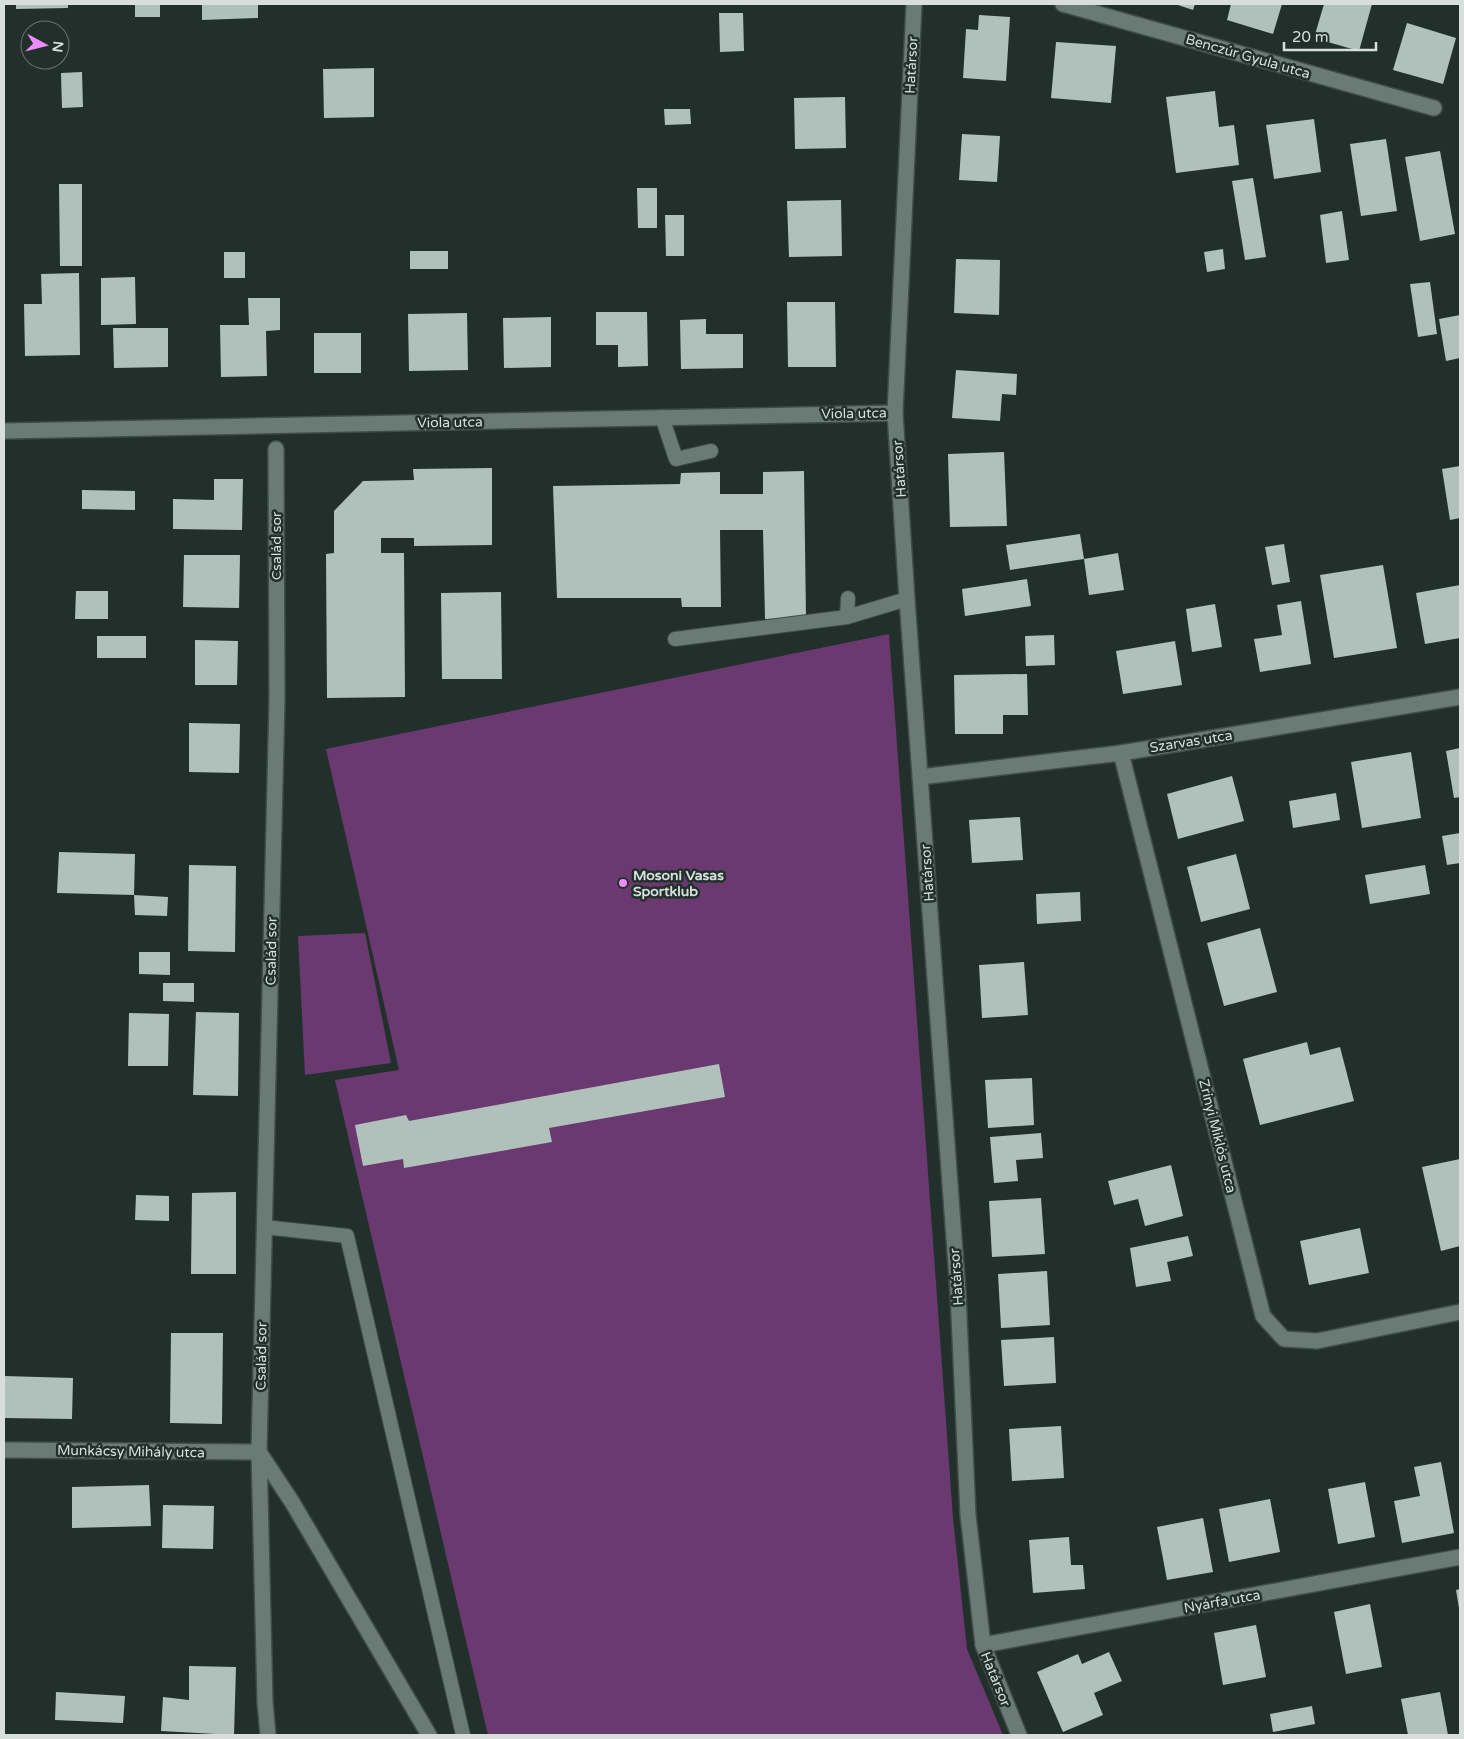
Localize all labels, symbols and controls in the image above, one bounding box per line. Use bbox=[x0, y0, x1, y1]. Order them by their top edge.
north arrow bbox=[20, 20, 70, 70]
scale bar bbox=[1284, 20, 1376, 52]
text: 20 m bbox=[1292, 28, 1329, 46]
street label: Benczúr Gyula utca bbox=[1184, 31, 1312, 82]
street label: Határsor bbox=[902, 35, 922, 94]
text: N bbox=[48, 40, 67, 53]
street label: Viola utca bbox=[821, 404, 887, 423]
street label: Viola utca bbox=[417, 413, 483, 432]
street label: Határsor bbox=[889, 439, 910, 498]
street label: Család sor bbox=[268, 511, 285, 580]
street label: Szarvas utca bbox=[1149, 727, 1234, 756]
street label: Határsor bbox=[917, 843, 938, 902]
place label: Mosoni Vasas Sportklub bbox=[633, 867, 724, 900]
marker: Mosoni Vasas Sportklub bbox=[617, 877, 629, 889]
street label: Család sor bbox=[262, 916, 281, 985]
street label: Zrínyi Miklós utca bbox=[1195, 1077, 1240, 1195]
street label: Határsor bbox=[946, 1247, 967, 1306]
street label: Család sor bbox=[252, 1321, 271, 1390]
street label: Munkácsy Mihály utca bbox=[57, 1442, 205, 1461]
street label: Nyárfa utca bbox=[1182, 1586, 1262, 1617]
street label: Határsor bbox=[977, 1649, 1014, 1710]

